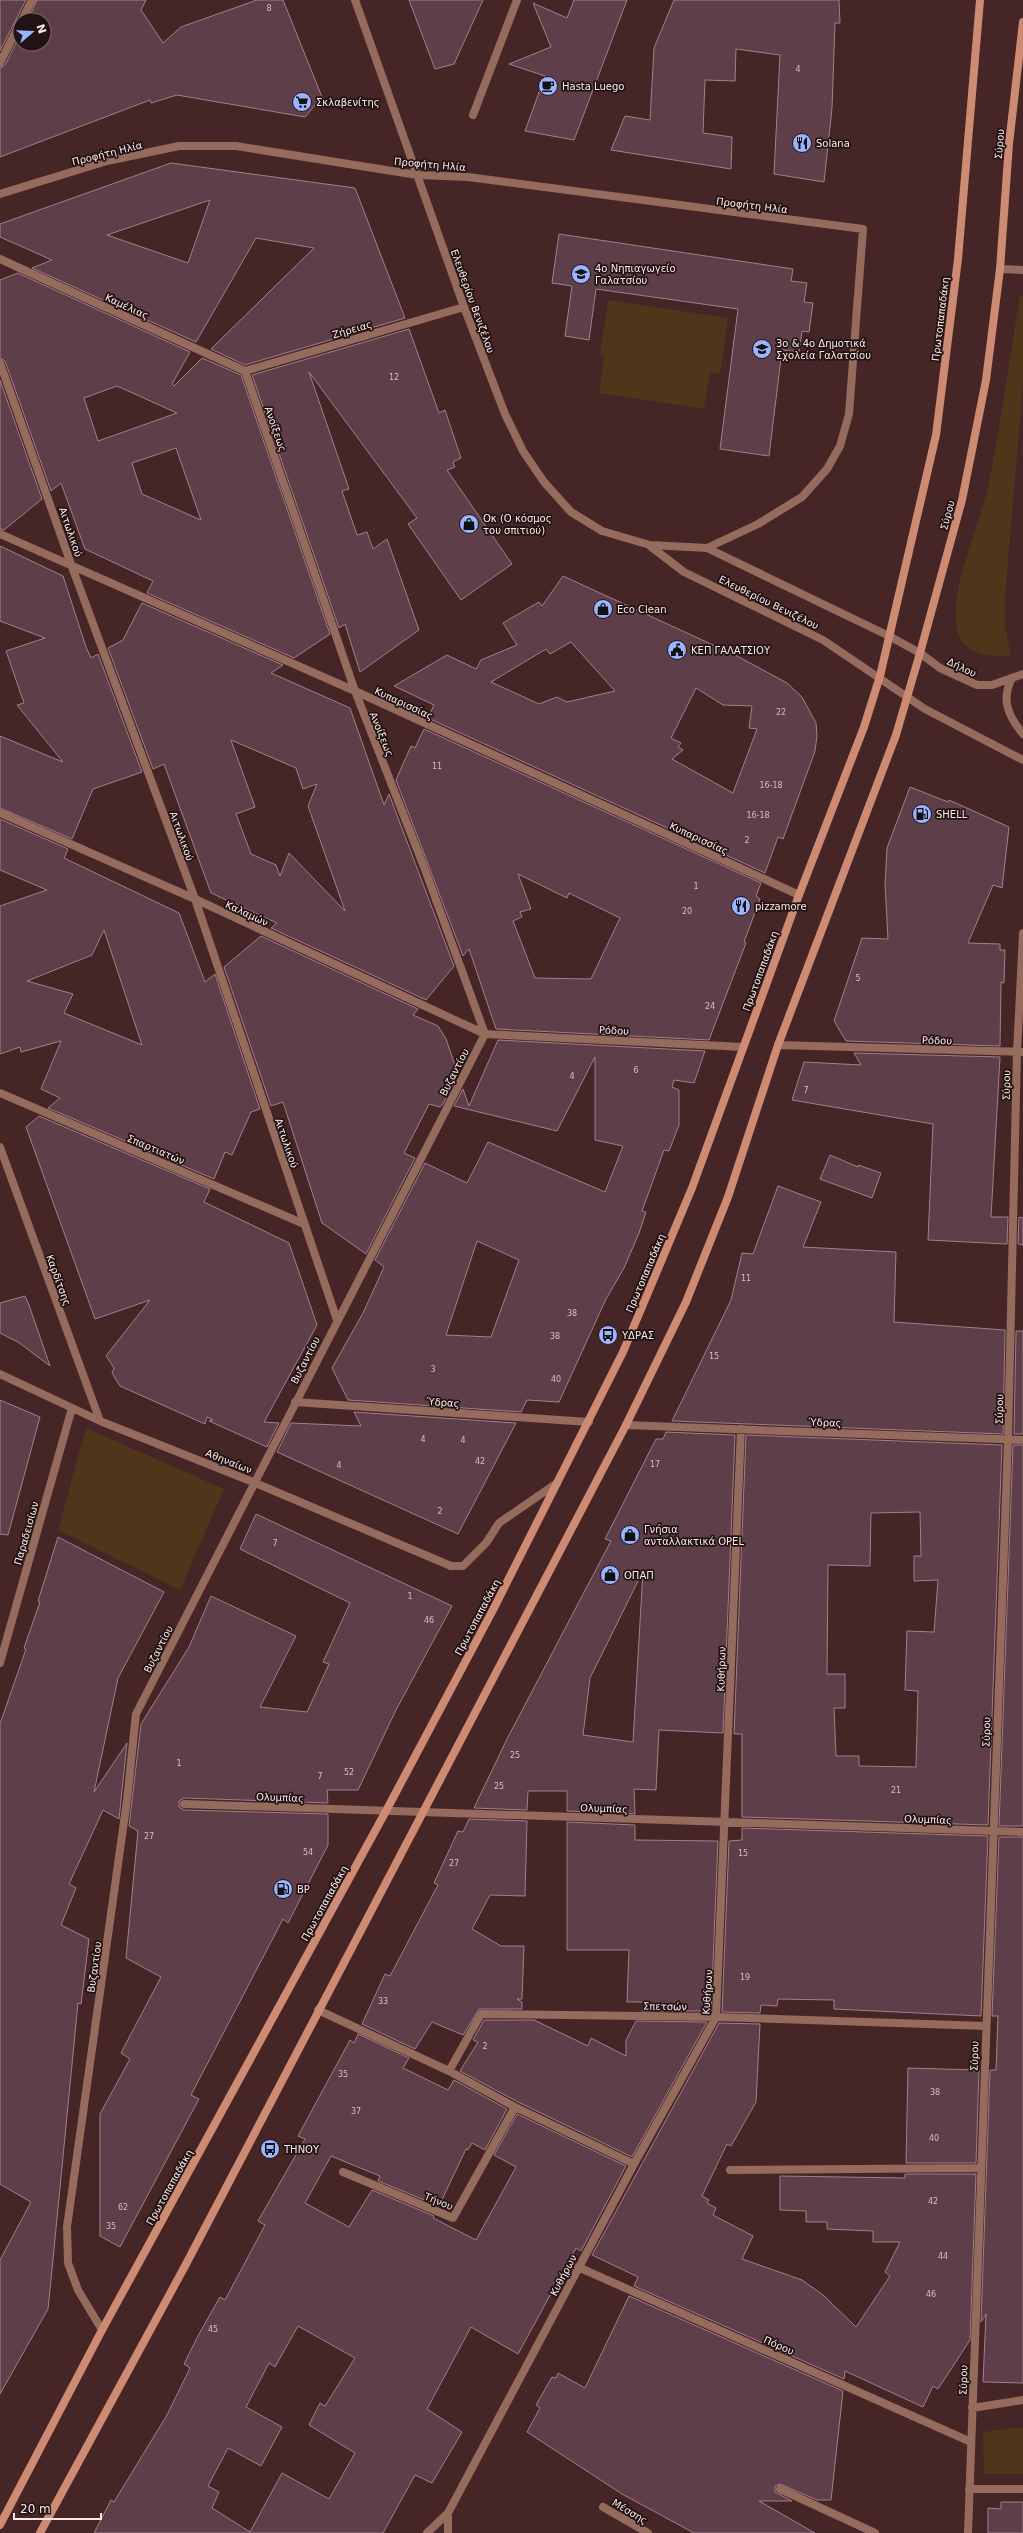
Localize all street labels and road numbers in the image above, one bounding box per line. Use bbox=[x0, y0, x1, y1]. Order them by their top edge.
street label: Σύρου bbox=[993, 128, 1006, 160]
street label: Προφήτη Ηλία bbox=[71, 139, 144, 168]
street label: Προφήτη Ηλία bbox=[394, 156, 467, 173]
street label: Προφήτη Ηλία bbox=[716, 196, 789, 215]
street label: Ελευθερίου Βενιζέλου bbox=[449, 248, 497, 355]
street label: Πρωτοπαπαδάκη bbox=[930, 276, 951, 362]
street label: Καμέλιας bbox=[103, 292, 150, 321]
street label: Ζήρειας bbox=[331, 319, 373, 340]
street label: Ανοίξεως bbox=[263, 405, 288, 453]
street label: Σύρου bbox=[938, 499, 957, 531]
street label: Αιτωλικού bbox=[57, 506, 84, 559]
street label: Ελευθερίου Βενιζέλου bbox=[717, 573, 821, 632]
street label: Δήλου bbox=[945, 656, 978, 679]
street label: Κυπαρισσίας bbox=[373, 685, 435, 722]
street label: Ανοίξεως bbox=[368, 710, 395, 758]
street label: Αιτωλικού bbox=[168, 810, 196, 863]
street label: Κυπαρισσίας bbox=[668, 820, 730, 857]
street label: Καλαμών bbox=[224, 899, 270, 928]
street label: Πρωτοπαπαδάκη bbox=[741, 930, 780, 1013]
street label: Ρόδου bbox=[599, 1024, 630, 1037]
street label: Ρόδου bbox=[922, 1034, 952, 1047]
street label: Βυζαντίου bbox=[438, 1047, 471, 1098]
street label: Σύρου bbox=[1001, 1070, 1012, 1100]
street label: Αιτωλικού bbox=[273, 1117, 300, 1170]
street label: Σπαρτιατών bbox=[125, 1132, 187, 1167]
street label: Πρωτοπαπαδάκη bbox=[624, 1232, 667, 1314]
street label: Καρδίτσης bbox=[44, 1253, 73, 1307]
street label: Βυζαντίου bbox=[289, 1335, 322, 1386]
street label: Σύρου bbox=[994, 1394, 1005, 1424]
street label: Ύδρας bbox=[425, 1396, 460, 1409]
street label: Ύδρας bbox=[807, 1416, 842, 1429]
street label: Αθηναίων bbox=[204, 1447, 254, 1476]
street label: Παραδεισίων bbox=[12, 1500, 41, 1566]
street label: Πρωτοπαπαδάκη bbox=[453, 1577, 502, 1657]
street label: Βυζαντίου bbox=[142, 1624, 175, 1675]
street label: Κυθήρων bbox=[715, 1646, 728, 1692]
street label: Σύρου bbox=[980, 1716, 993, 1747]
street label: Ολυμπίας bbox=[256, 1791, 304, 1804]
street label: Ολυμπίας bbox=[580, 1802, 628, 1815]
street label: Ολυμπίας bbox=[904, 1813, 952, 1826]
street label: Πρωτοπαπαδάκη bbox=[299, 1864, 350, 1943]
street label: Βυζαντίου bbox=[85, 1941, 104, 1993]
street label: Κυθήρων bbox=[700, 1969, 715, 2015]
street label: Σπετσών bbox=[643, 2001, 688, 2012]
street label: Σύρου bbox=[968, 2040, 981, 2071]
street label: Πρωτοπαπαδάκη bbox=[144, 2148, 195, 2227]
street label: Τήνου bbox=[422, 2190, 455, 2212]
street label: Κυθήρων bbox=[548, 2252, 579, 2298]
street label: Πόρου bbox=[762, 2334, 796, 2357]
street label: Σύρου bbox=[957, 2364, 970, 2395]
street label: Μέσσης bbox=[610, 2497, 649, 2526]

